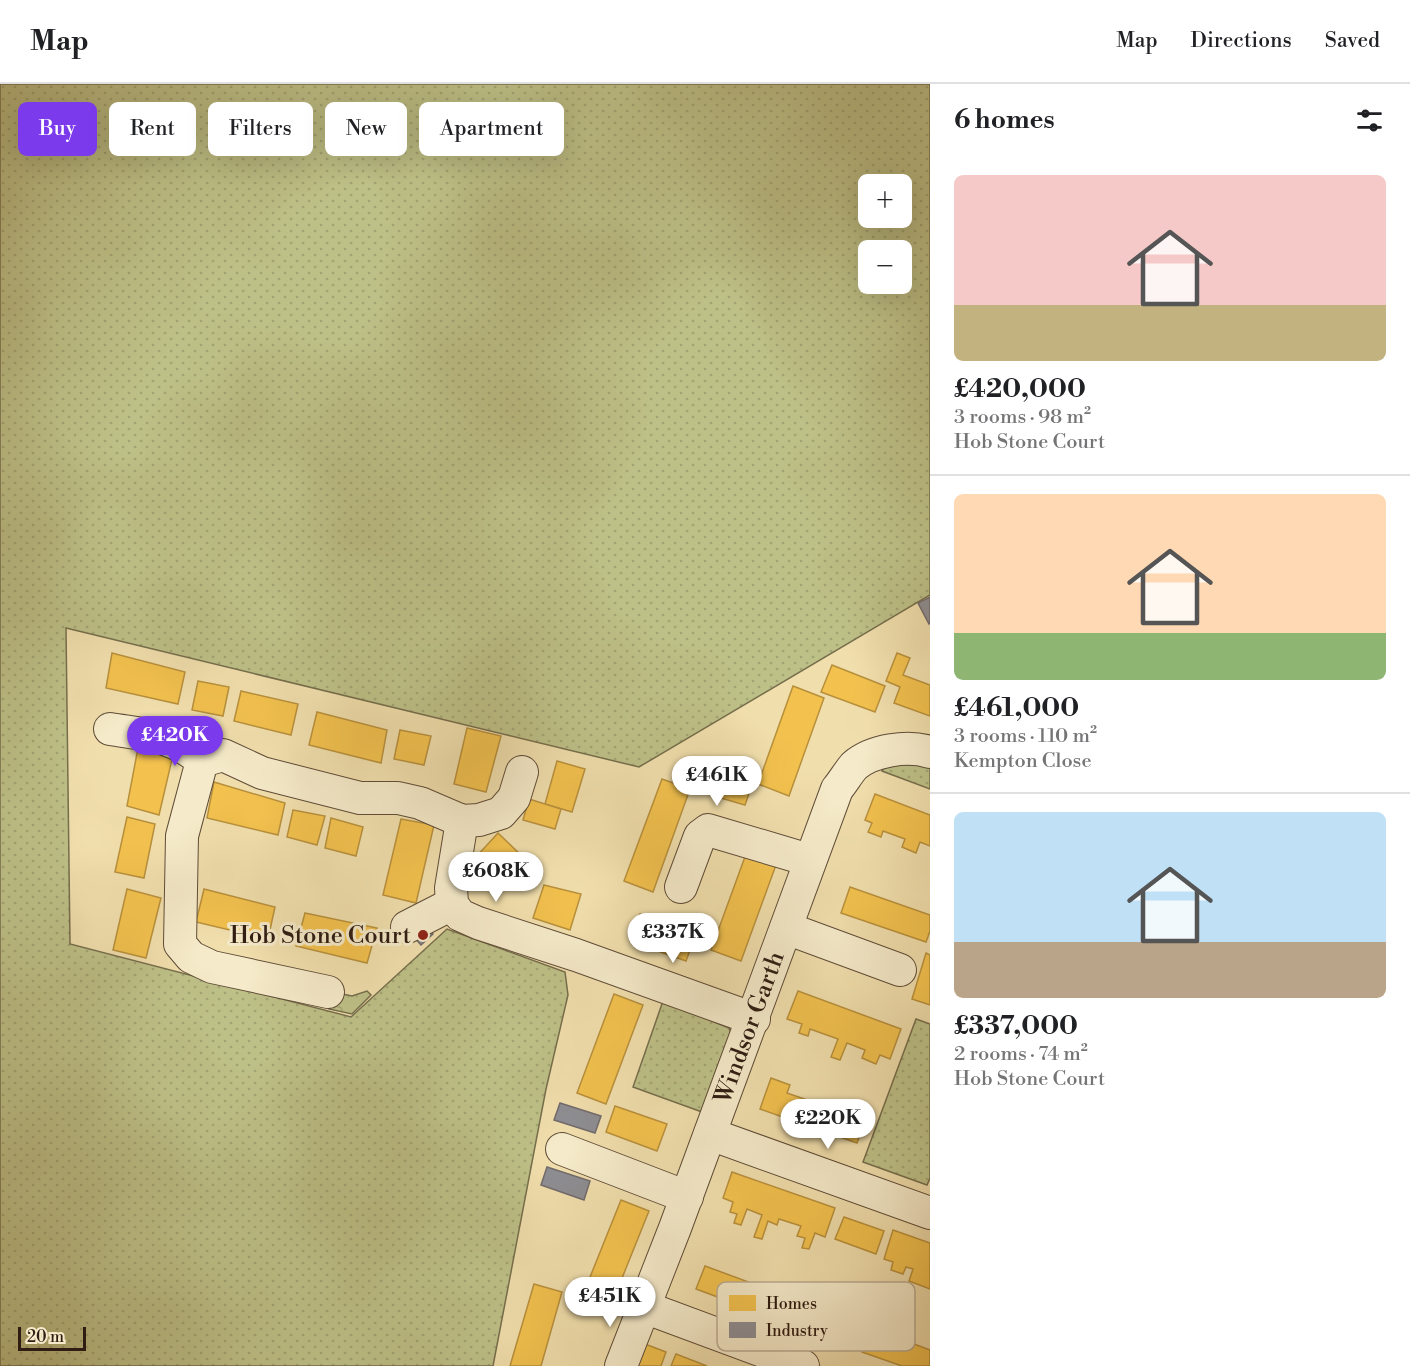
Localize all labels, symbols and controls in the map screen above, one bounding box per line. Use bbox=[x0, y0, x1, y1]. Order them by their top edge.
text: Map bbox=[30, 24, 89, 59]
text: Map bbox=[1116, 28, 1158, 54]
text: Directions bbox=[1191, 28, 1292, 54]
text: Saved bbox=[1325, 28, 1380, 54]
chip: Buy bbox=[18, 102, 97, 156]
chip: Rent bbox=[109, 102, 196, 156]
chip: Filters bbox=[208, 102, 313, 156]
chip: New bbox=[325, 102, 407, 156]
chip: Apartment bbox=[419, 102, 564, 156]
text: 6 homes bbox=[954, 104, 1055, 136]
icon: filters bbox=[1353, 104, 1386, 137]
map controls bbox=[858, 174, 912, 294]
button: + bbox=[858, 174, 912, 228]
icon: home bbox=[1116, 214, 1224, 322]
button: − bbox=[858, 240, 912, 294]
text: £420,000 bbox=[954, 373, 1086, 405]
text: 3 rooms · 98 m² bbox=[954, 405, 1091, 430]
text: Hob Stone Court bbox=[954, 430, 1105, 455]
icon: home bbox=[1116, 533, 1224, 641]
text: £461,000 bbox=[954, 692, 1079, 724]
pin: £420K bbox=[133, 716, 217, 767]
text: £420K bbox=[141, 723, 209, 748]
text: 3 rooms · 110 m² bbox=[954, 724, 1097, 749]
text: Kempton Close bbox=[954, 749, 1091, 774]
pin: £461K bbox=[675, 756, 759, 807]
text: £461K bbox=[686, 763, 748, 788]
icon: home bbox=[1116, 851, 1224, 959]
pin: £608K bbox=[454, 852, 538, 903]
text: £608K bbox=[462, 859, 530, 884]
pin: £337K bbox=[631, 913, 715, 964]
text: £337K bbox=[642, 920, 704, 945]
place label: Hob Stone Court bbox=[230, 921, 411, 951]
marker: Hob Stone Court bbox=[416, 928, 430, 942]
street label: Windsor Garth bbox=[708, 947, 792, 1109]
text: £337,000 bbox=[954, 1010, 1078, 1042]
text: 2 rooms · 74 m² bbox=[954, 1042, 1088, 1067]
text: Hob Stone Court bbox=[954, 1067, 1105, 1092]
pin: £220K bbox=[786, 1099, 870, 1150]
text: £220K bbox=[795, 1106, 861, 1131]
pin: £451K bbox=[568, 1277, 652, 1328]
legend bbox=[717, 1282, 915, 1351]
text: £451K bbox=[579, 1284, 641, 1309]
text: Homes bbox=[766, 1294, 817, 1314]
text: Industry bbox=[766, 1321, 828, 1341]
scale bar bbox=[18, 1324, 86, 1352]
text: 20 m bbox=[27, 1327, 64, 1347]

